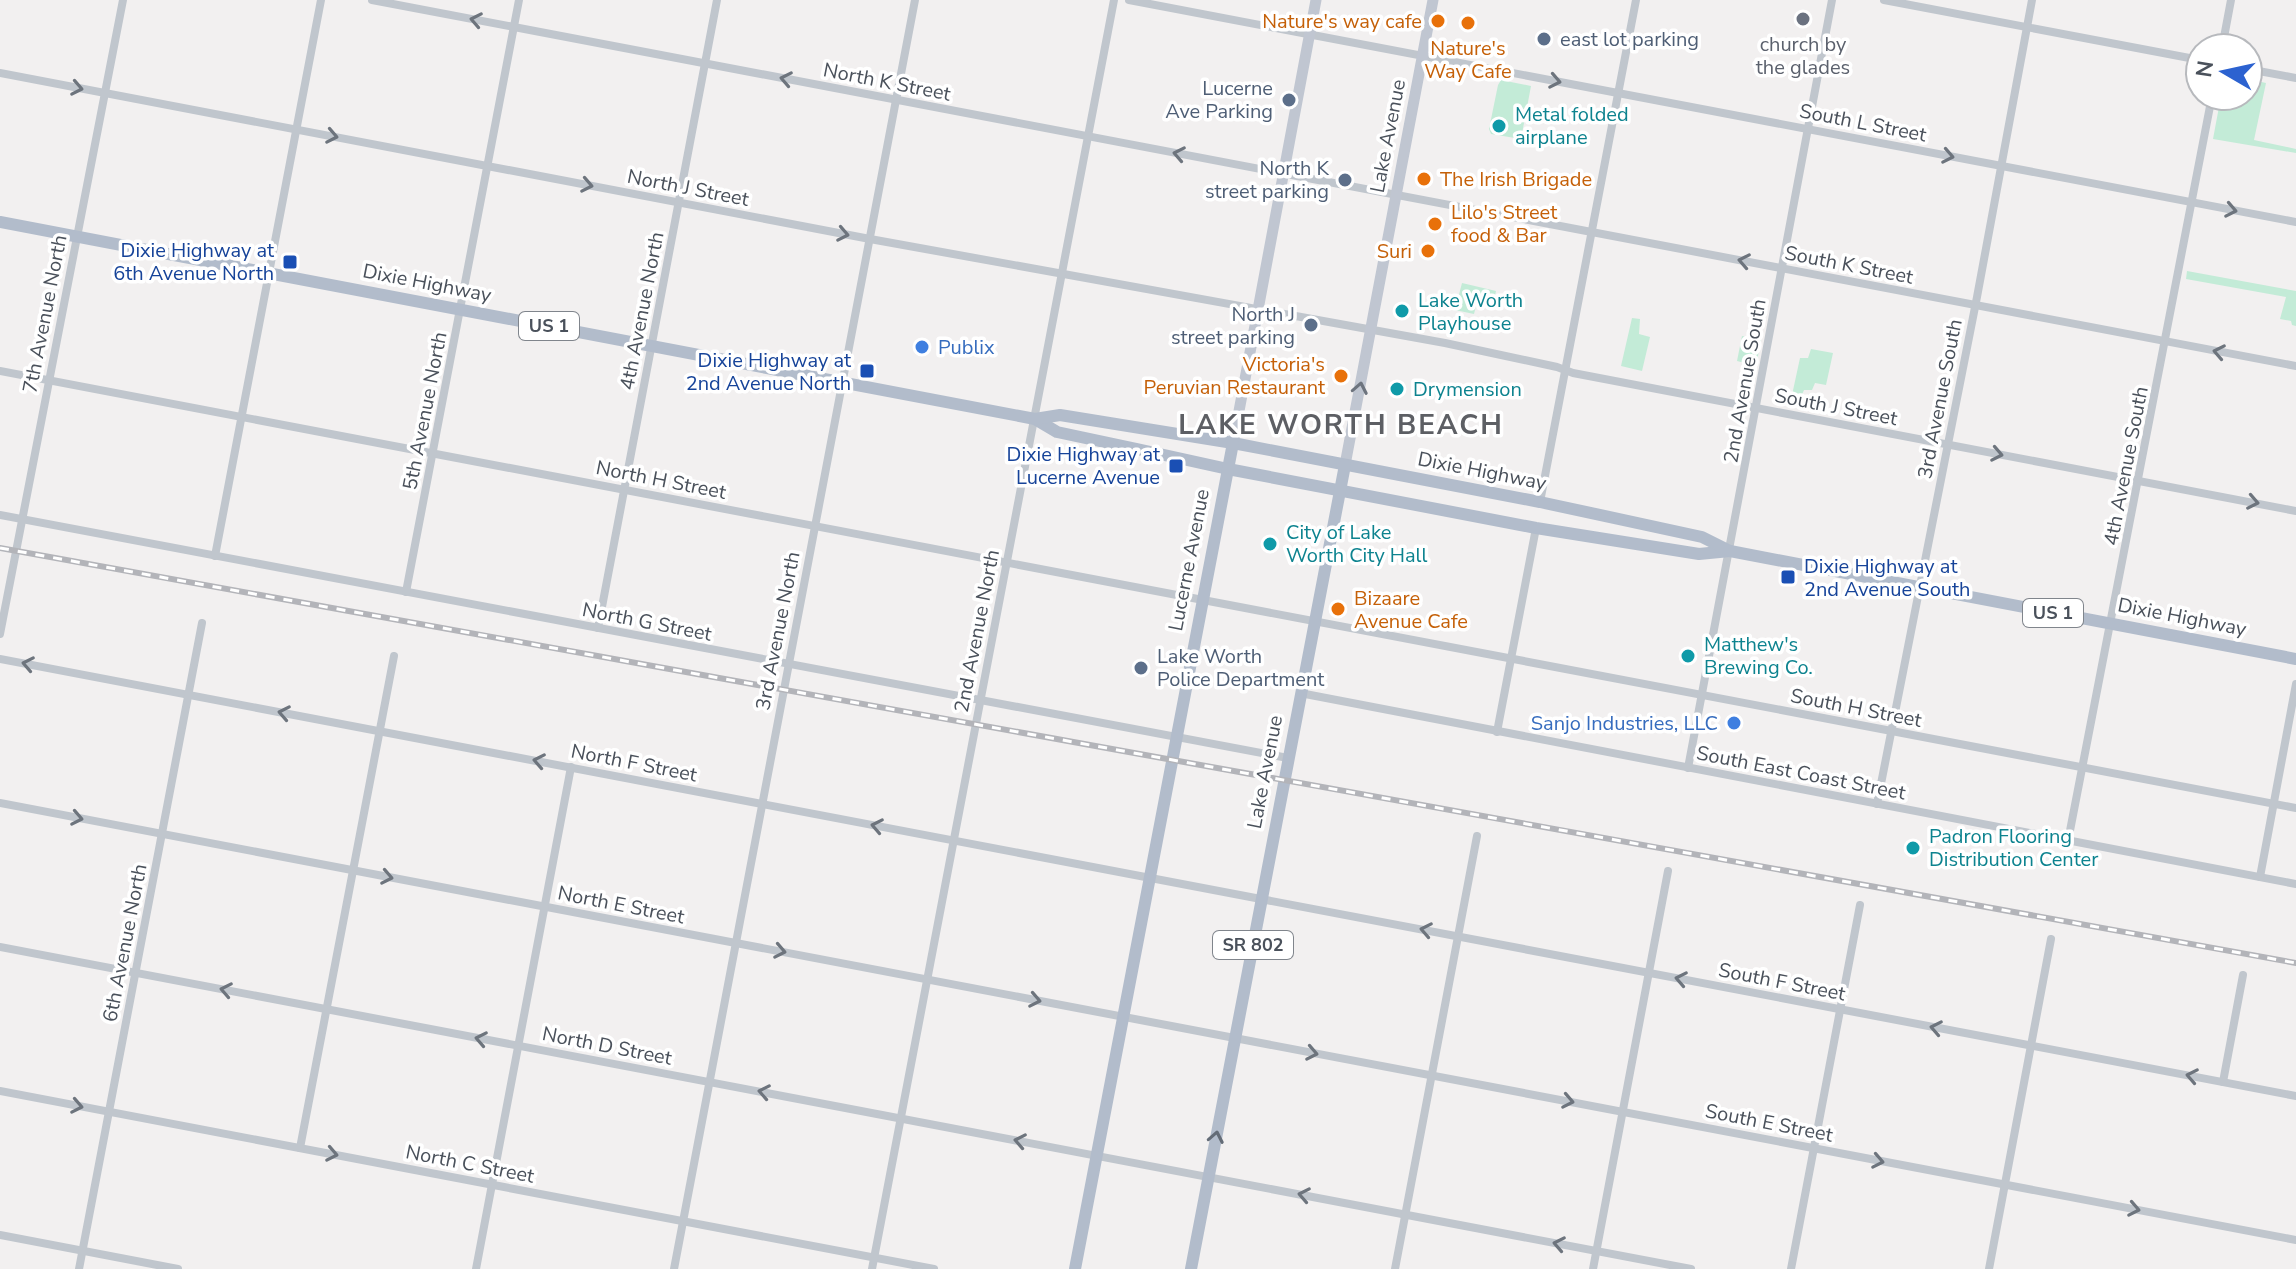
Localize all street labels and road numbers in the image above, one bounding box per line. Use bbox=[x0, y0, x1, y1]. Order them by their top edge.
street label: North K Street bbox=[821, 56, 954, 108]
street label: Lake Avenue bbox=[1364, 77, 1412, 195]
street label: South L Street bbox=[1797, 97, 1930, 149]
street label: North J Street bbox=[625, 163, 752, 213]
street label: 4th Avenue North bbox=[613, 230, 671, 392]
street label: 7th Avenue North bbox=[16, 233, 74, 395]
street label: South K Street bbox=[1782, 239, 1917, 291]
street label: Dixie Highway bbox=[360, 257, 494, 309]
street label: 2nd Avenue South bbox=[1717, 297, 1773, 465]
road number: US 1 bbox=[519, 312, 579, 340]
street label: 3rd Avenue South bbox=[1911, 317, 1969, 481]
street label: 5th Avenue North bbox=[396, 330, 454, 492]
street label: South J Street bbox=[1772, 382, 1901, 432]
street label: 4th Avenue South bbox=[2097, 384, 2155, 548]
street label: Dixie Highway bbox=[1415, 445, 1549, 497]
street label: North H Street bbox=[594, 454, 729, 506]
street label: Lucerne Avenue bbox=[1162, 487, 1216, 633]
street label: 2nd Avenue North bbox=[948, 547, 1006, 715]
street label: 3rd Avenue North bbox=[749, 549, 807, 713]
street label: Dixie Highway bbox=[2115, 591, 2249, 643]
street label: North G Street bbox=[580, 596, 715, 648]
road number: US 1 bbox=[2023, 599, 2083, 627]
street label: South H Street bbox=[1788, 682, 1925, 734]
street label: Lake Avenue bbox=[1241, 713, 1289, 831]
street label: North F Street bbox=[569, 738, 700, 789]
street label: South East Coast Street bbox=[1694, 739, 1909, 807]
street label: 6th Avenue North bbox=[96, 862, 154, 1024]
street label: North E Street bbox=[555, 879, 688, 931]
road number: SR 802 bbox=[1213, 931, 1293, 959]
street label: South F Street bbox=[1716, 956, 1849, 1008]
street label: North D Street bbox=[540, 1020, 675, 1072]
street label: South E Street bbox=[1703, 1097, 1836, 1149]
street label: North C Street bbox=[403, 1138, 537, 1190]

